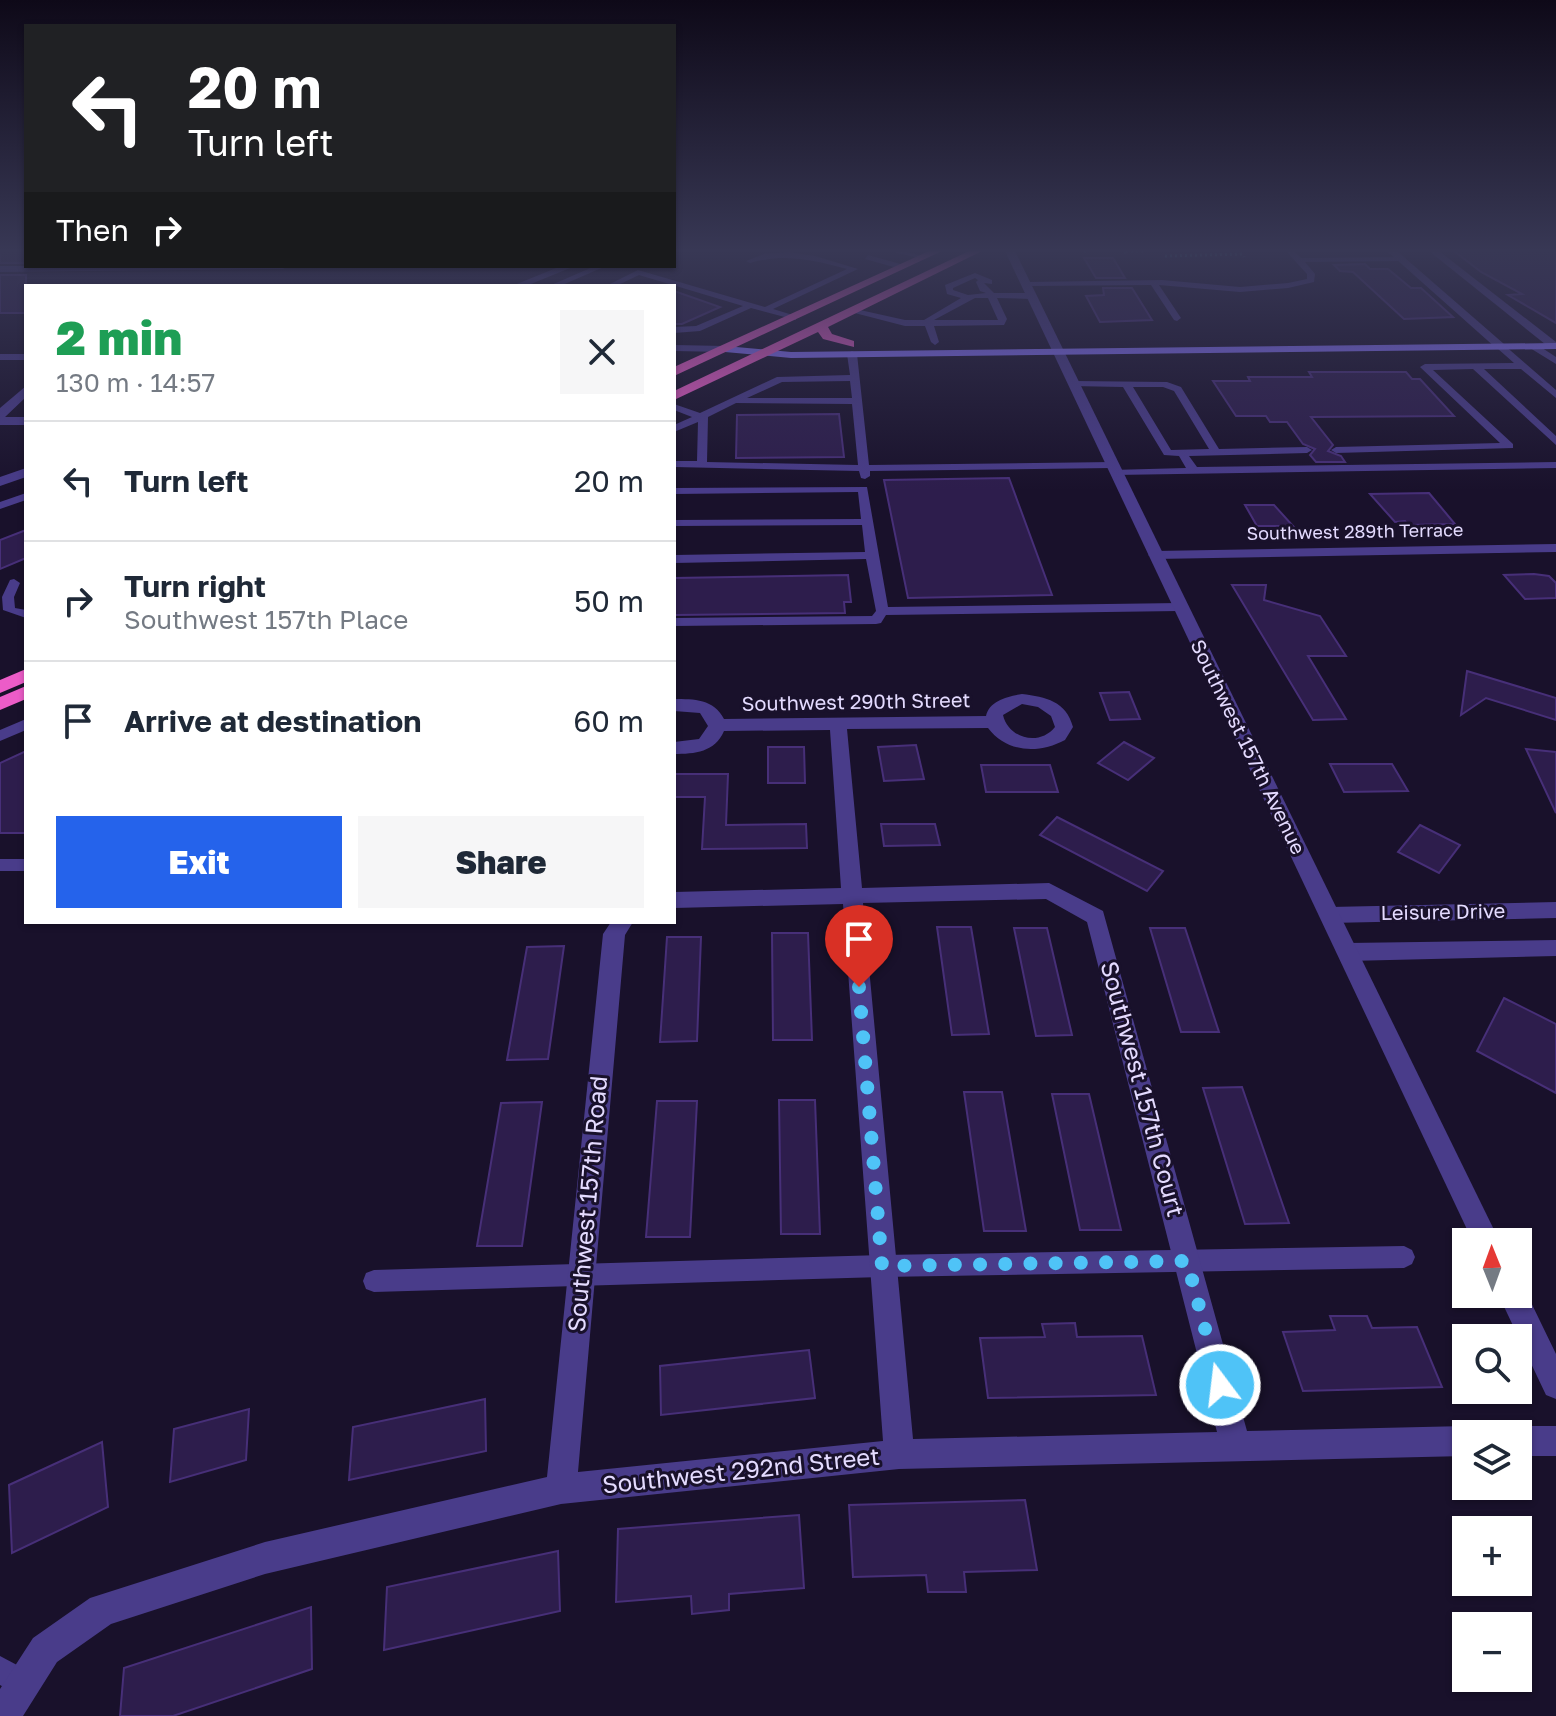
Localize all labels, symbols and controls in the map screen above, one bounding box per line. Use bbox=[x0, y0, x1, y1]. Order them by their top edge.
text: 20 m bbox=[188, 53, 322, 120]
icon: left bbox=[56, 56, 160, 160]
text: Turn left bbox=[188, 121, 334, 164]
icon: right bbox=[145, 208, 189, 252]
text: Then bbox=[56, 212, 129, 248]
text: 2 min bbox=[56, 308, 182, 366]
button: close bbox=[560, 310, 644, 394]
text: 130 m · 14:57 bbox=[56, 367, 215, 398]
icon: left bbox=[56, 459, 100, 503]
text: Turn left bbox=[124, 463, 249, 499]
text: 20 m bbox=[574, 463, 644, 499]
street label: Southwest 289th Terrace bbox=[1246, 518, 1464, 544]
text: Turn right bbox=[124, 568, 266, 604]
icon: right bbox=[56, 579, 100, 623]
text: 50 m bbox=[574, 583, 644, 619]
text: Southwest 157th Place bbox=[124, 604, 408, 635]
street label: Southwest 157th Avenue bbox=[1186, 635, 1311, 858]
street label: Southwest 290th Street bbox=[741, 687, 971, 715]
icon: arrive bbox=[56, 699, 100, 743]
text: Arrive at destination bbox=[124, 703, 421, 739]
text: 60 m bbox=[573, 703, 644, 739]
button: Exit bbox=[56, 816, 342, 908]
button: Share bbox=[358, 816, 644, 908]
street label: Leisure Drive bbox=[1380, 898, 1505, 924]
pin bbox=[825, 905, 893, 987]
icon: arrive bbox=[837, 917, 881, 961]
street label: Southwest 157th Court bbox=[1095, 958, 1192, 1219]
street label: Southwest 157th Road bbox=[561, 1074, 612, 1333]
north arrow bbox=[1452, 1228, 1532, 1308]
map controls bbox=[1452, 1228, 1532, 1692]
button: search bbox=[1452, 1324, 1532, 1404]
position arrow bbox=[1178, 1343, 1262, 1427]
button: layers bbox=[1452, 1420, 1532, 1500]
street label: Southwest 292nd Street bbox=[601, 1441, 881, 1498]
button: + bbox=[1452, 1516, 1532, 1596]
button: − bbox=[1452, 1612, 1532, 1692]

